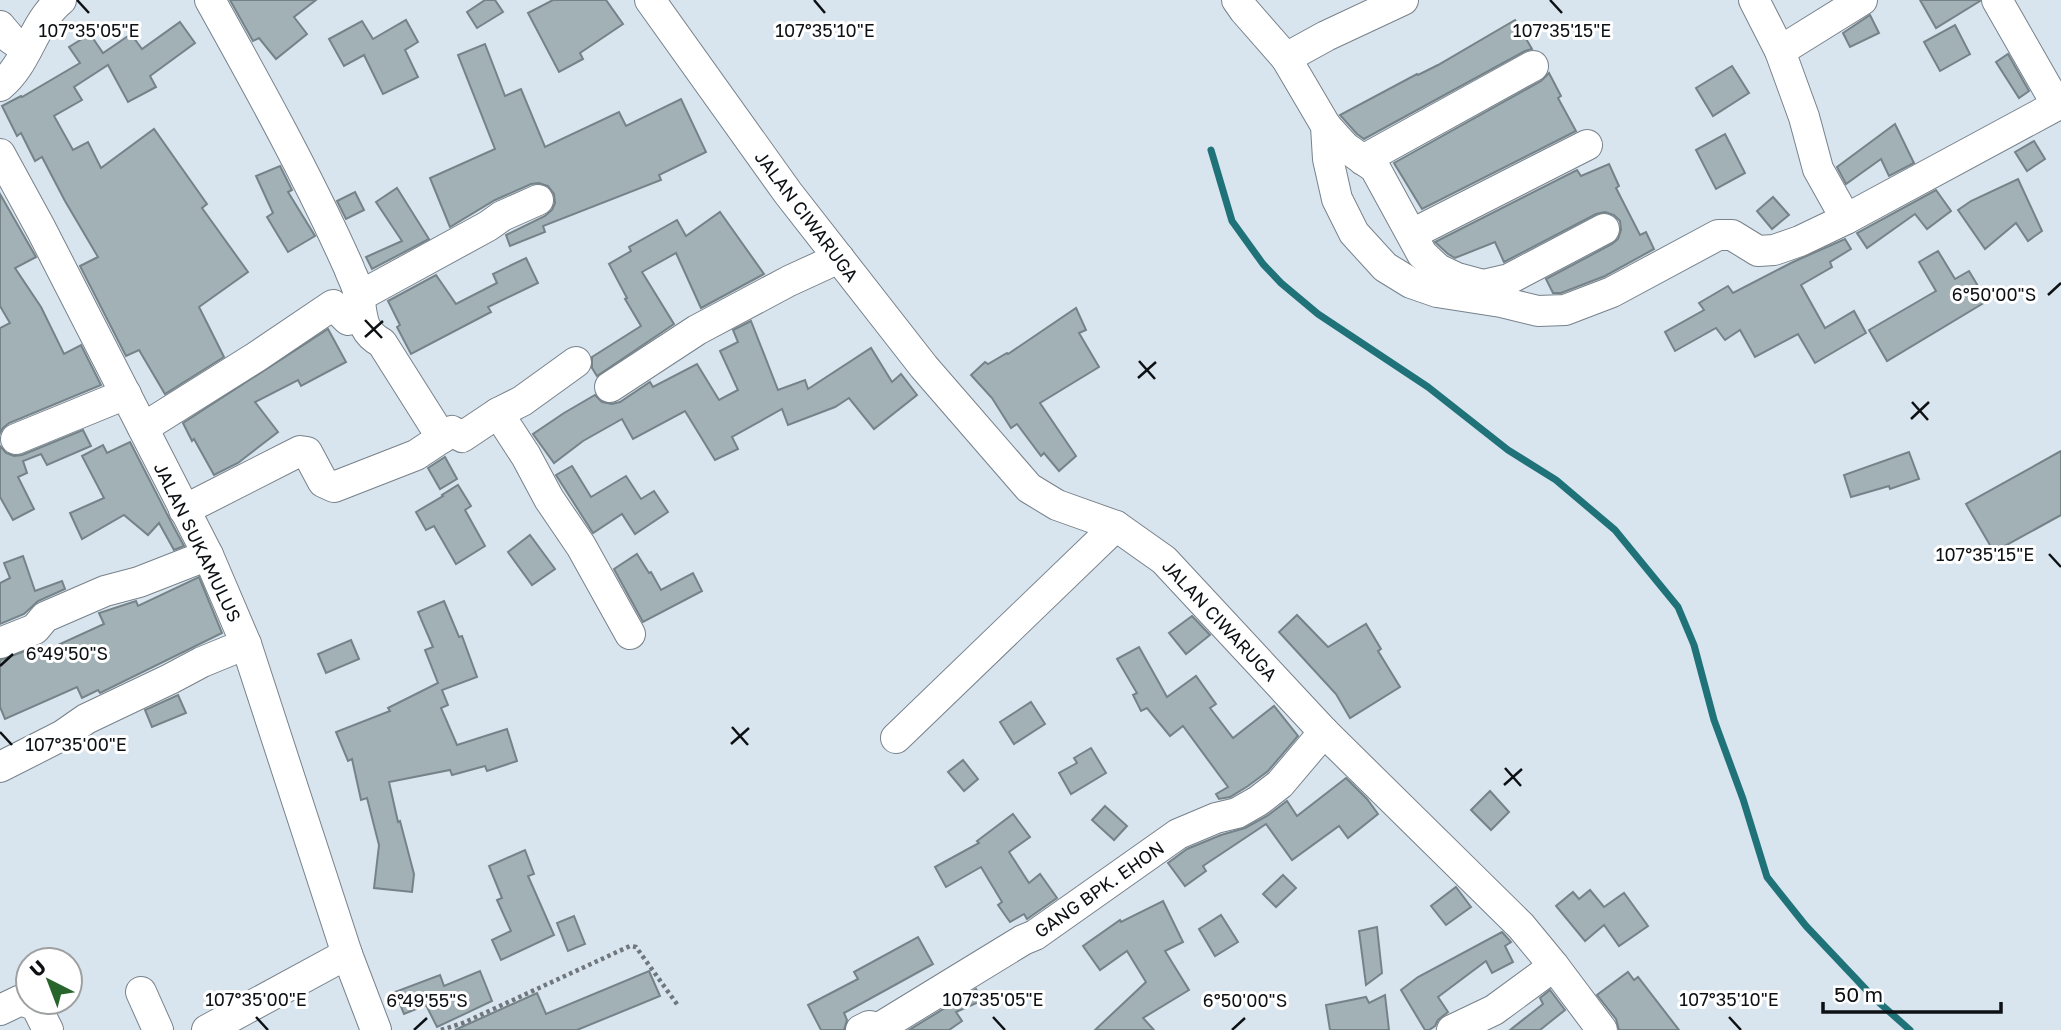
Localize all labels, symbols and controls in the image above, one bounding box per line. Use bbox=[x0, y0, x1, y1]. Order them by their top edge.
text: 107°35'05"E bbox=[39, 19, 139, 41]
text: 107°35'10"E bbox=[775, 19, 875, 41]
text: 107°35'15"E bbox=[1513, 19, 1611, 41]
street label: JALAN CIWARUGA bbox=[751, 146, 863, 286]
text: 6°50'00"S bbox=[1952, 283, 2036, 305]
street label: JALAN SUKAMULUS bbox=[150, 459, 246, 625]
text: 107°35'15"E bbox=[1936, 543, 2034, 565]
street label: JALAN CIWARUGA bbox=[1158, 555, 1282, 685]
text: 6°49'50"S bbox=[26, 642, 108, 664]
text: 107°35'00"E bbox=[25, 733, 127, 755]
street label: GANG BPK. EHON bbox=[1030, 836, 1168, 942]
north arrow bbox=[14, 946, 84, 1016]
text: U bbox=[24, 955, 50, 981]
scale bar bbox=[1823, 970, 2002, 1014]
text: 50 m bbox=[1834, 981, 1883, 1007]
text: 107°35'00"E bbox=[205, 988, 307, 1010]
text: 107°35'05"E bbox=[943, 988, 1043, 1010]
text: 107°35'10"E bbox=[1679, 988, 1779, 1010]
text: 6°49'55"S bbox=[386, 989, 468, 1011]
text: 6°50'00"S bbox=[1203, 989, 1287, 1011]

